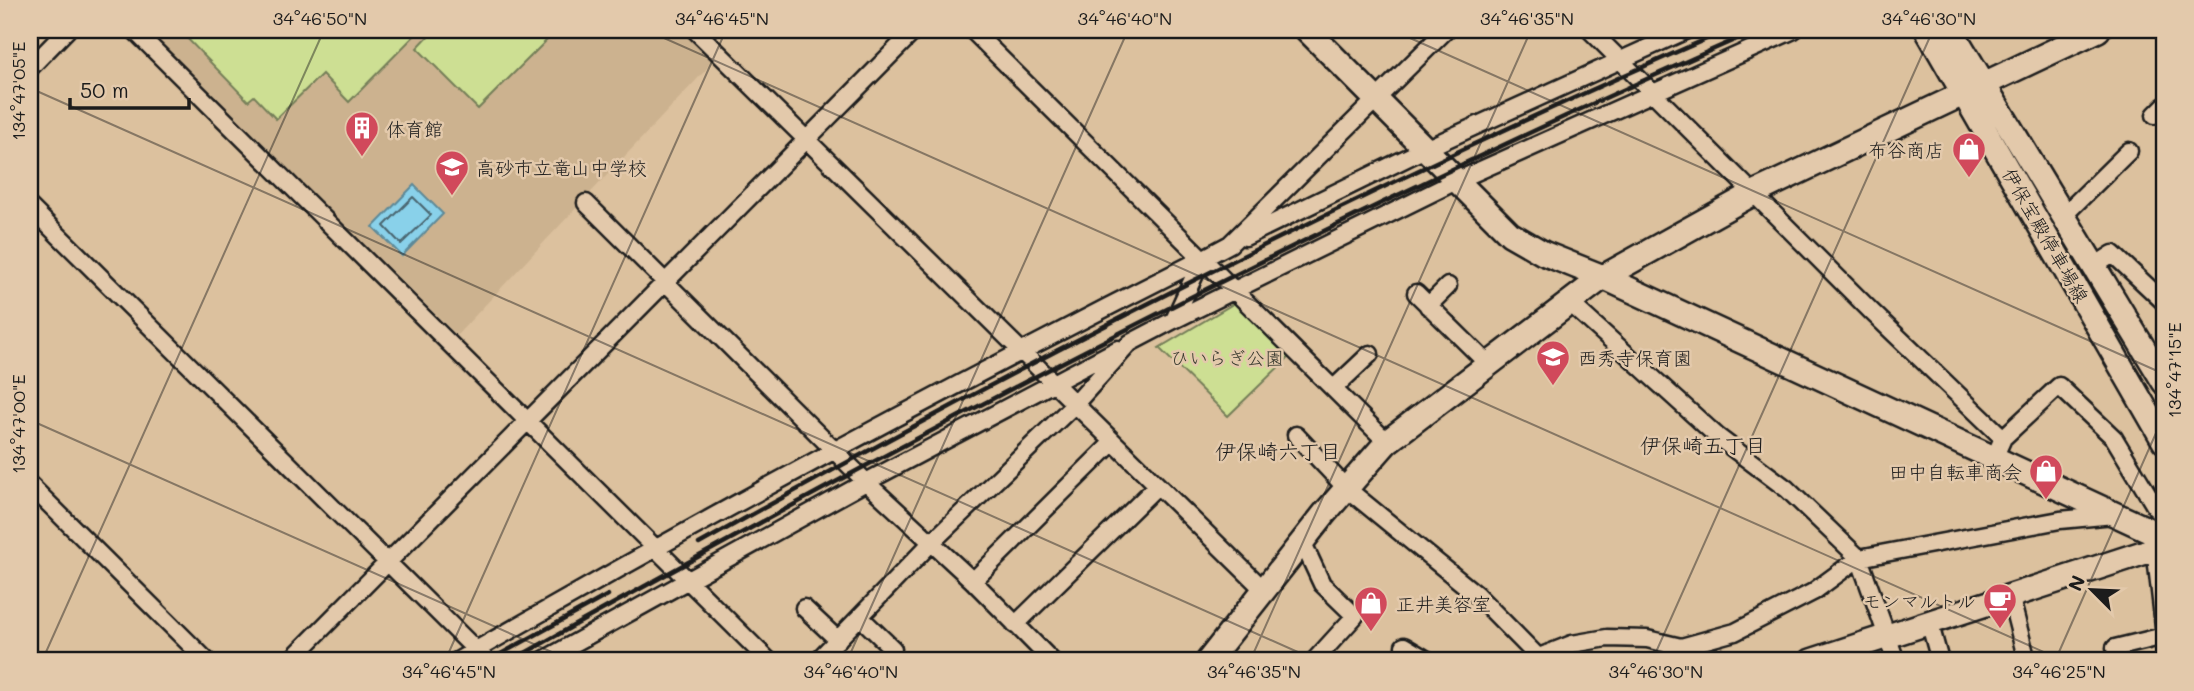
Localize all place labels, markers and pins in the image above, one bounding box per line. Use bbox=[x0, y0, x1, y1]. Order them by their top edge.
building icon: 体育館 bbox=[343, 109, 381, 158]
place label: 体育館 bbox=[386, 116, 443, 141]
shop icon: 布谷商店 bbox=[1950, 130, 1988, 179]
place label: 布谷商店 bbox=[1868, 137, 1944, 162]
school or university icon: 高砂市立竜山中学校 bbox=[433, 148, 471, 197]
place label: 高砂市立竜山中学校 bbox=[476, 155, 647, 180]
school or university icon: 西秀寺保育園 bbox=[1534, 338, 1572, 387]
place label: 西秀寺保育園 bbox=[1578, 345, 1692, 370]
shop icon: 田中自転車商会 bbox=[2027, 452, 2065, 501]
place label: 田中自転車商会 bbox=[1889, 459, 2022, 484]
cafe icon: モンマルトル bbox=[1981, 581, 2019, 630]
shop icon: 正井美容室 bbox=[1352, 584, 1390, 633]
place label: モンマルトル bbox=[1862, 588, 1976, 613]
place label: 正井美容室 bbox=[1396, 591, 1491, 616]

